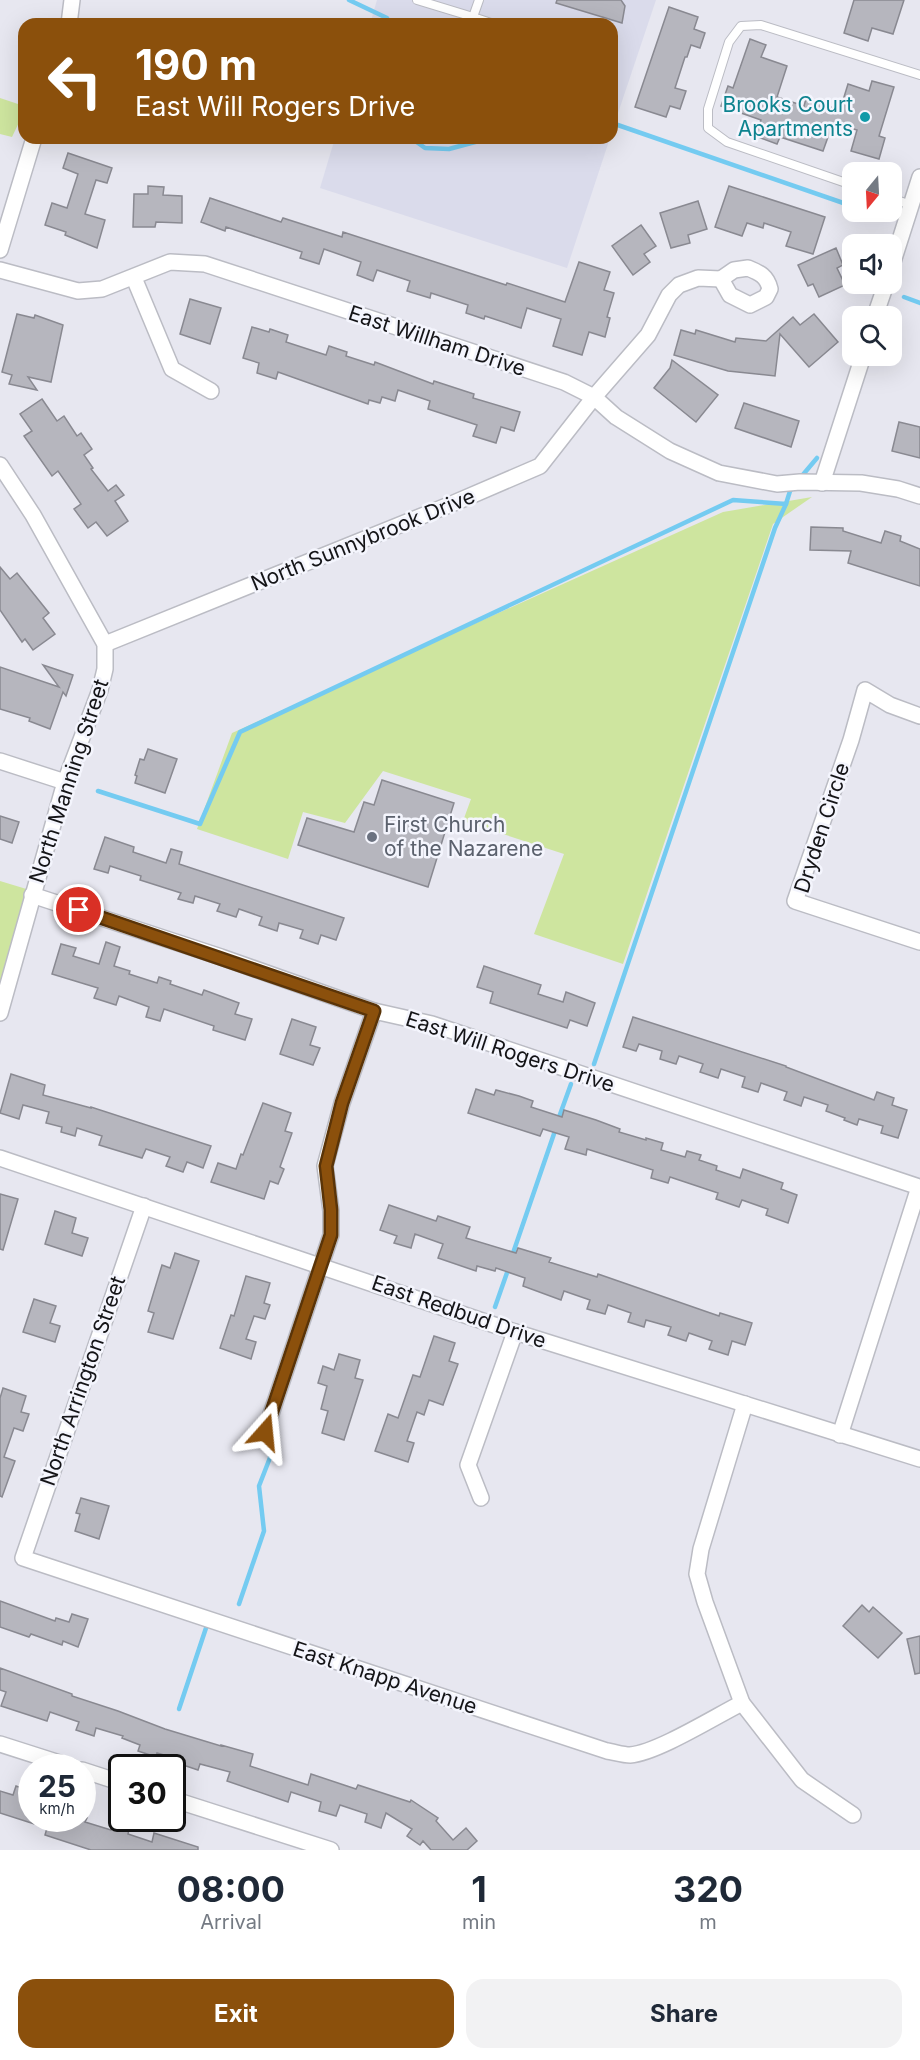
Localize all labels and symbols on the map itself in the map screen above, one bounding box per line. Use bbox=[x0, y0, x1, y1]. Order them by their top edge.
place label: Brooks Court Apartments bbox=[723, 92, 853, 141]
marker: Brooks Court Apartments bbox=[858, 110, 872, 124]
north arrow bbox=[842, 162, 902, 222]
street label: East Willham Drive bbox=[345, 300, 529, 381]
street label: North Sunnybrook Drive bbox=[247, 483, 478, 596]
street label: North Manning Street bbox=[24, 676, 113, 886]
street label: Dryden Circle bbox=[789, 760, 854, 896]
place label: First Church of the Nazarene bbox=[384, 812, 543, 861]
marker: First Church of the Nazarene bbox=[365, 830, 379, 844]
pin bbox=[53, 884, 104, 935]
street label: East Will Rogers Drive bbox=[403, 1006, 618, 1097]
street label: East Redbud Drive bbox=[369, 1270, 550, 1353]
street label: North Arrington Street bbox=[35, 1273, 130, 1489]
position arrow bbox=[233, 1400, 297, 1464]
street label: East Knapp Avenue bbox=[290, 1636, 480, 1719]
speed limit sign: 30 bbox=[108, 1754, 186, 1832]

